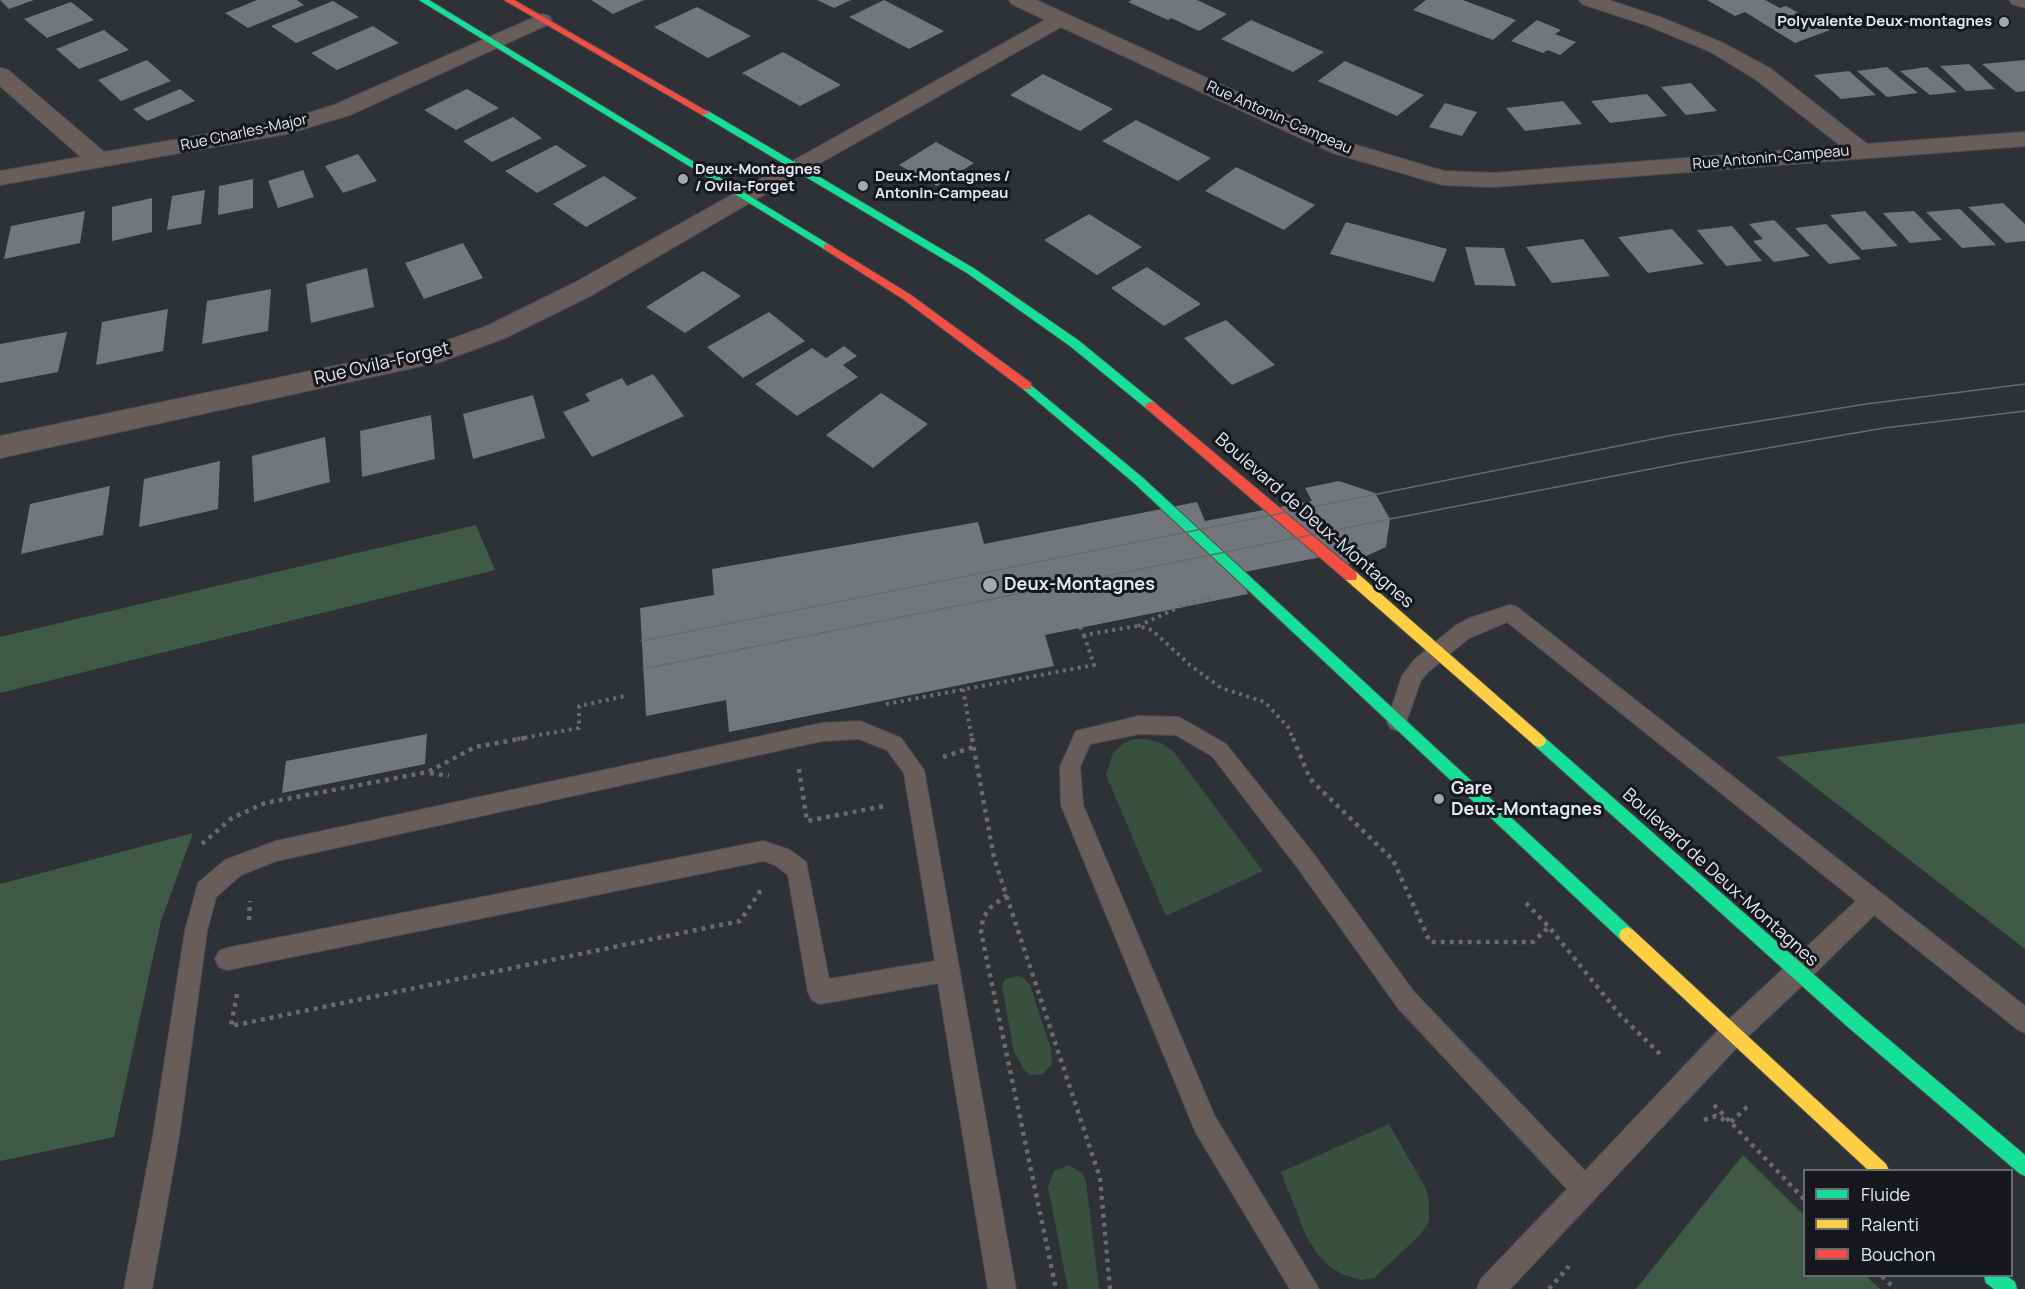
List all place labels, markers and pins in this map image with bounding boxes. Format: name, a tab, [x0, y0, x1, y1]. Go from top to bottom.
place label: Polyvalente Deux-montagnes	[1777, 13, 1992, 31]
marker: Polyvalente Deux-montagnes	[1997, 15, 2011, 29]
place label: Deux-Montagnes / Ovila-Forget	[695, 161, 821, 196]
place label: Deux-Montagnes / Antonin-Campeau	[875, 168, 1010, 203]
marker: Deux-Montagnes / Ovila-Forget	[676, 172, 690, 186]
marker: Deux-Montagnes / Antonin-Campeau	[856, 179, 870, 193]
place label: Deux-Montagnes	[1004, 574, 1155, 596]
marker: Deux-Montagnes	[981, 576, 999, 594]
place label: Gare Deux-Montagnes	[1451, 778, 1602, 820]
marker: Gare Deux-Montagnes	[1432, 792, 1446, 806]

